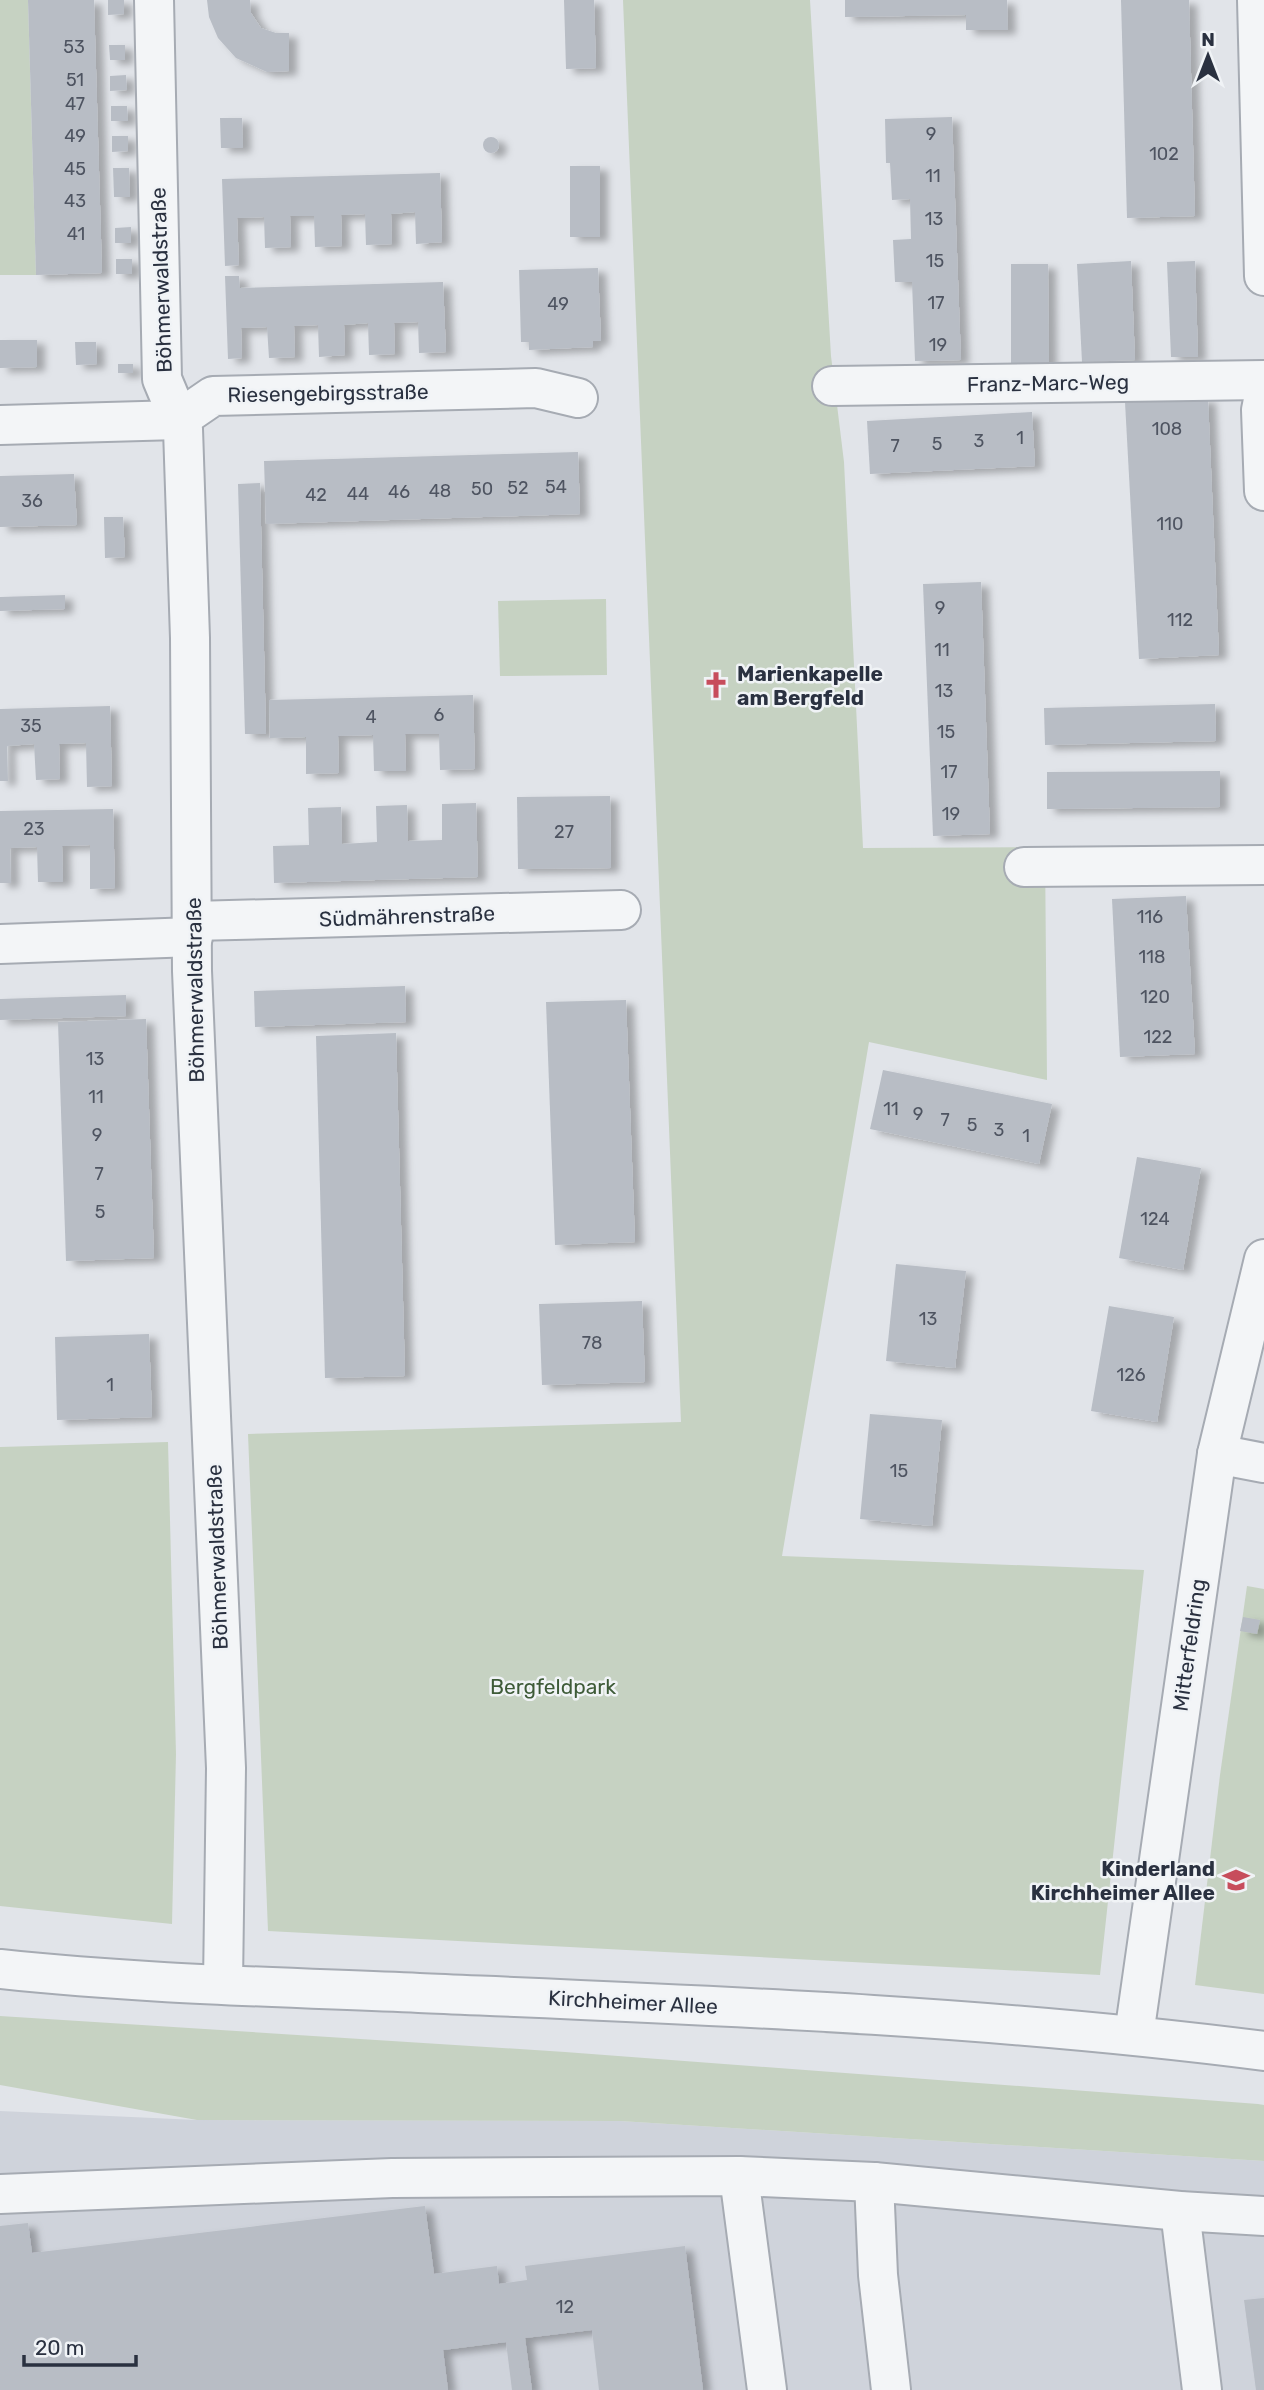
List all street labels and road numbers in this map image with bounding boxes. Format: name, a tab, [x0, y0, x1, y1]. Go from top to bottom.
street label: Böhmerwaldstraße	[145, 187, 177, 373]
street label: Franz-Marc-Weg	[967, 369, 1129, 397]
street label: Riesengebirgsstraße	[227, 379, 429, 407]
street label: Böhmerwaldstraße	[181, 897, 209, 1083]
street label: Südmährenstraße	[319, 900, 495, 932]
street label: Böhmerwaldstraße	[201, 1464, 233, 1650]
street label: Mitterfeldring	[1167, 1577, 1211, 1713]
street label: Kirchheimer Allee	[548, 1985, 718, 2019]

